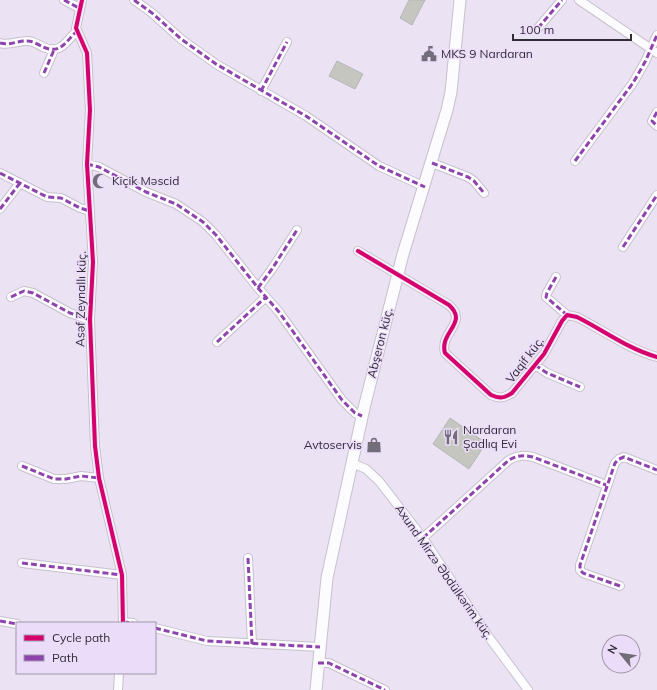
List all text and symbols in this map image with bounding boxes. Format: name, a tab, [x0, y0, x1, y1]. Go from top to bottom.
scale bar	[513, 16, 631, 42]
text: 100 m	[519, 22, 554, 37]
public building icon: MKS 9 Nardaran	[420, 45, 438, 63]
place label: MKS 9 Nardaran	[441, 46, 533, 61]
mosque icon: Kiçik Məscid	[91, 172, 109, 190]
place label: Kiçik Məscid	[112, 173, 179, 188]
street label: Asəf Zeynallı küç.	[72, 251, 89, 347]
street label: Abşeron küç.	[364, 306, 395, 379]
street label: Vaqif küç.	[502, 334, 547, 386]
place label: Nardaran Şadlıq Evi	[463, 422, 517, 451]
restaurant icon: Nardaran Şadlıq Evi	[442, 428, 460, 446]
shop icon: Avtoservis	[365, 436, 383, 454]
place label: Avtoservis	[304, 437, 362, 452]
street label: Axund Mirzə Əbdülkərim küç.	[392, 501, 497, 642]
legend	[16, 622, 156, 674]
text: Cycle path	[52, 630, 110, 645]
north arrow	[601, 634, 641, 674]
text: N	[604, 642, 620, 656]
text: Path	[52, 650, 78, 665]

